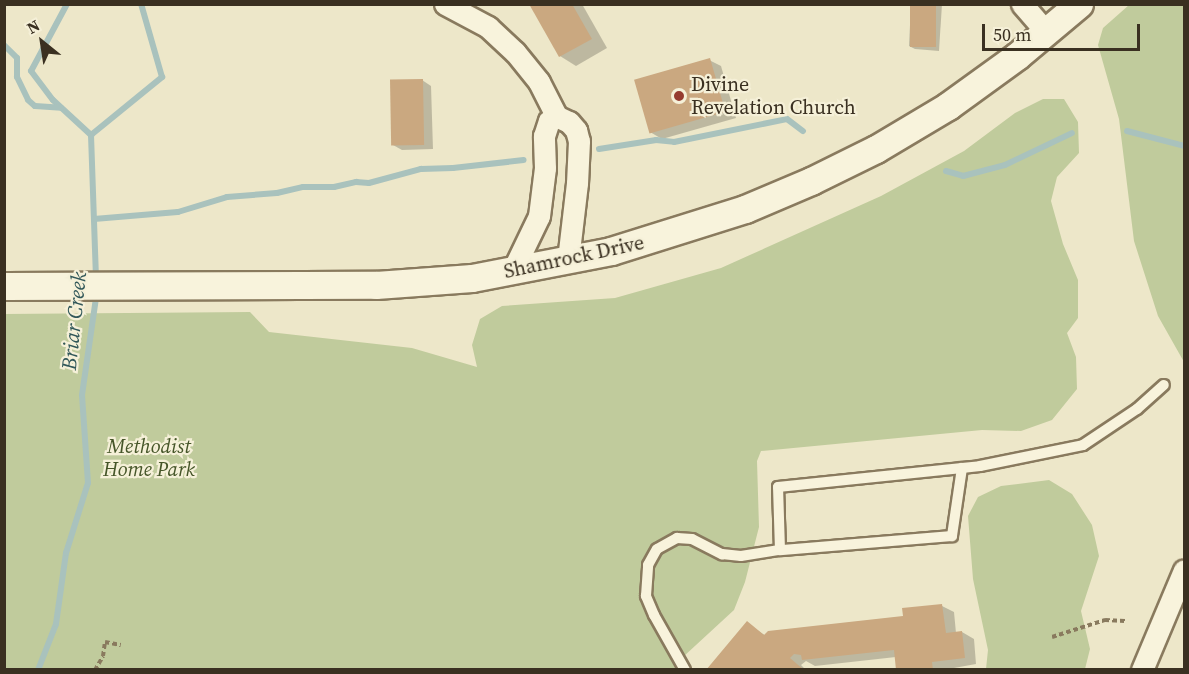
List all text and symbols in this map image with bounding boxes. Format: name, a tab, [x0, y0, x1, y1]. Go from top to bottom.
north arrow	[12, 12, 72, 72]
scale bar	[985, 12, 1142, 50]
text: N	[22, 14, 44, 39]
text: 50 m	[993, 22, 1031, 47]
place label: Divine Revelation Church	[691, 72, 856, 119]
marker: Divine Revelation Church	[672, 89, 686, 103]
street label: Shamrock Drive	[502, 230, 646, 284]
water label: Briar Creek	[56, 271, 92, 371]
park label: Methodist Home Park	[103, 435, 195, 482]

